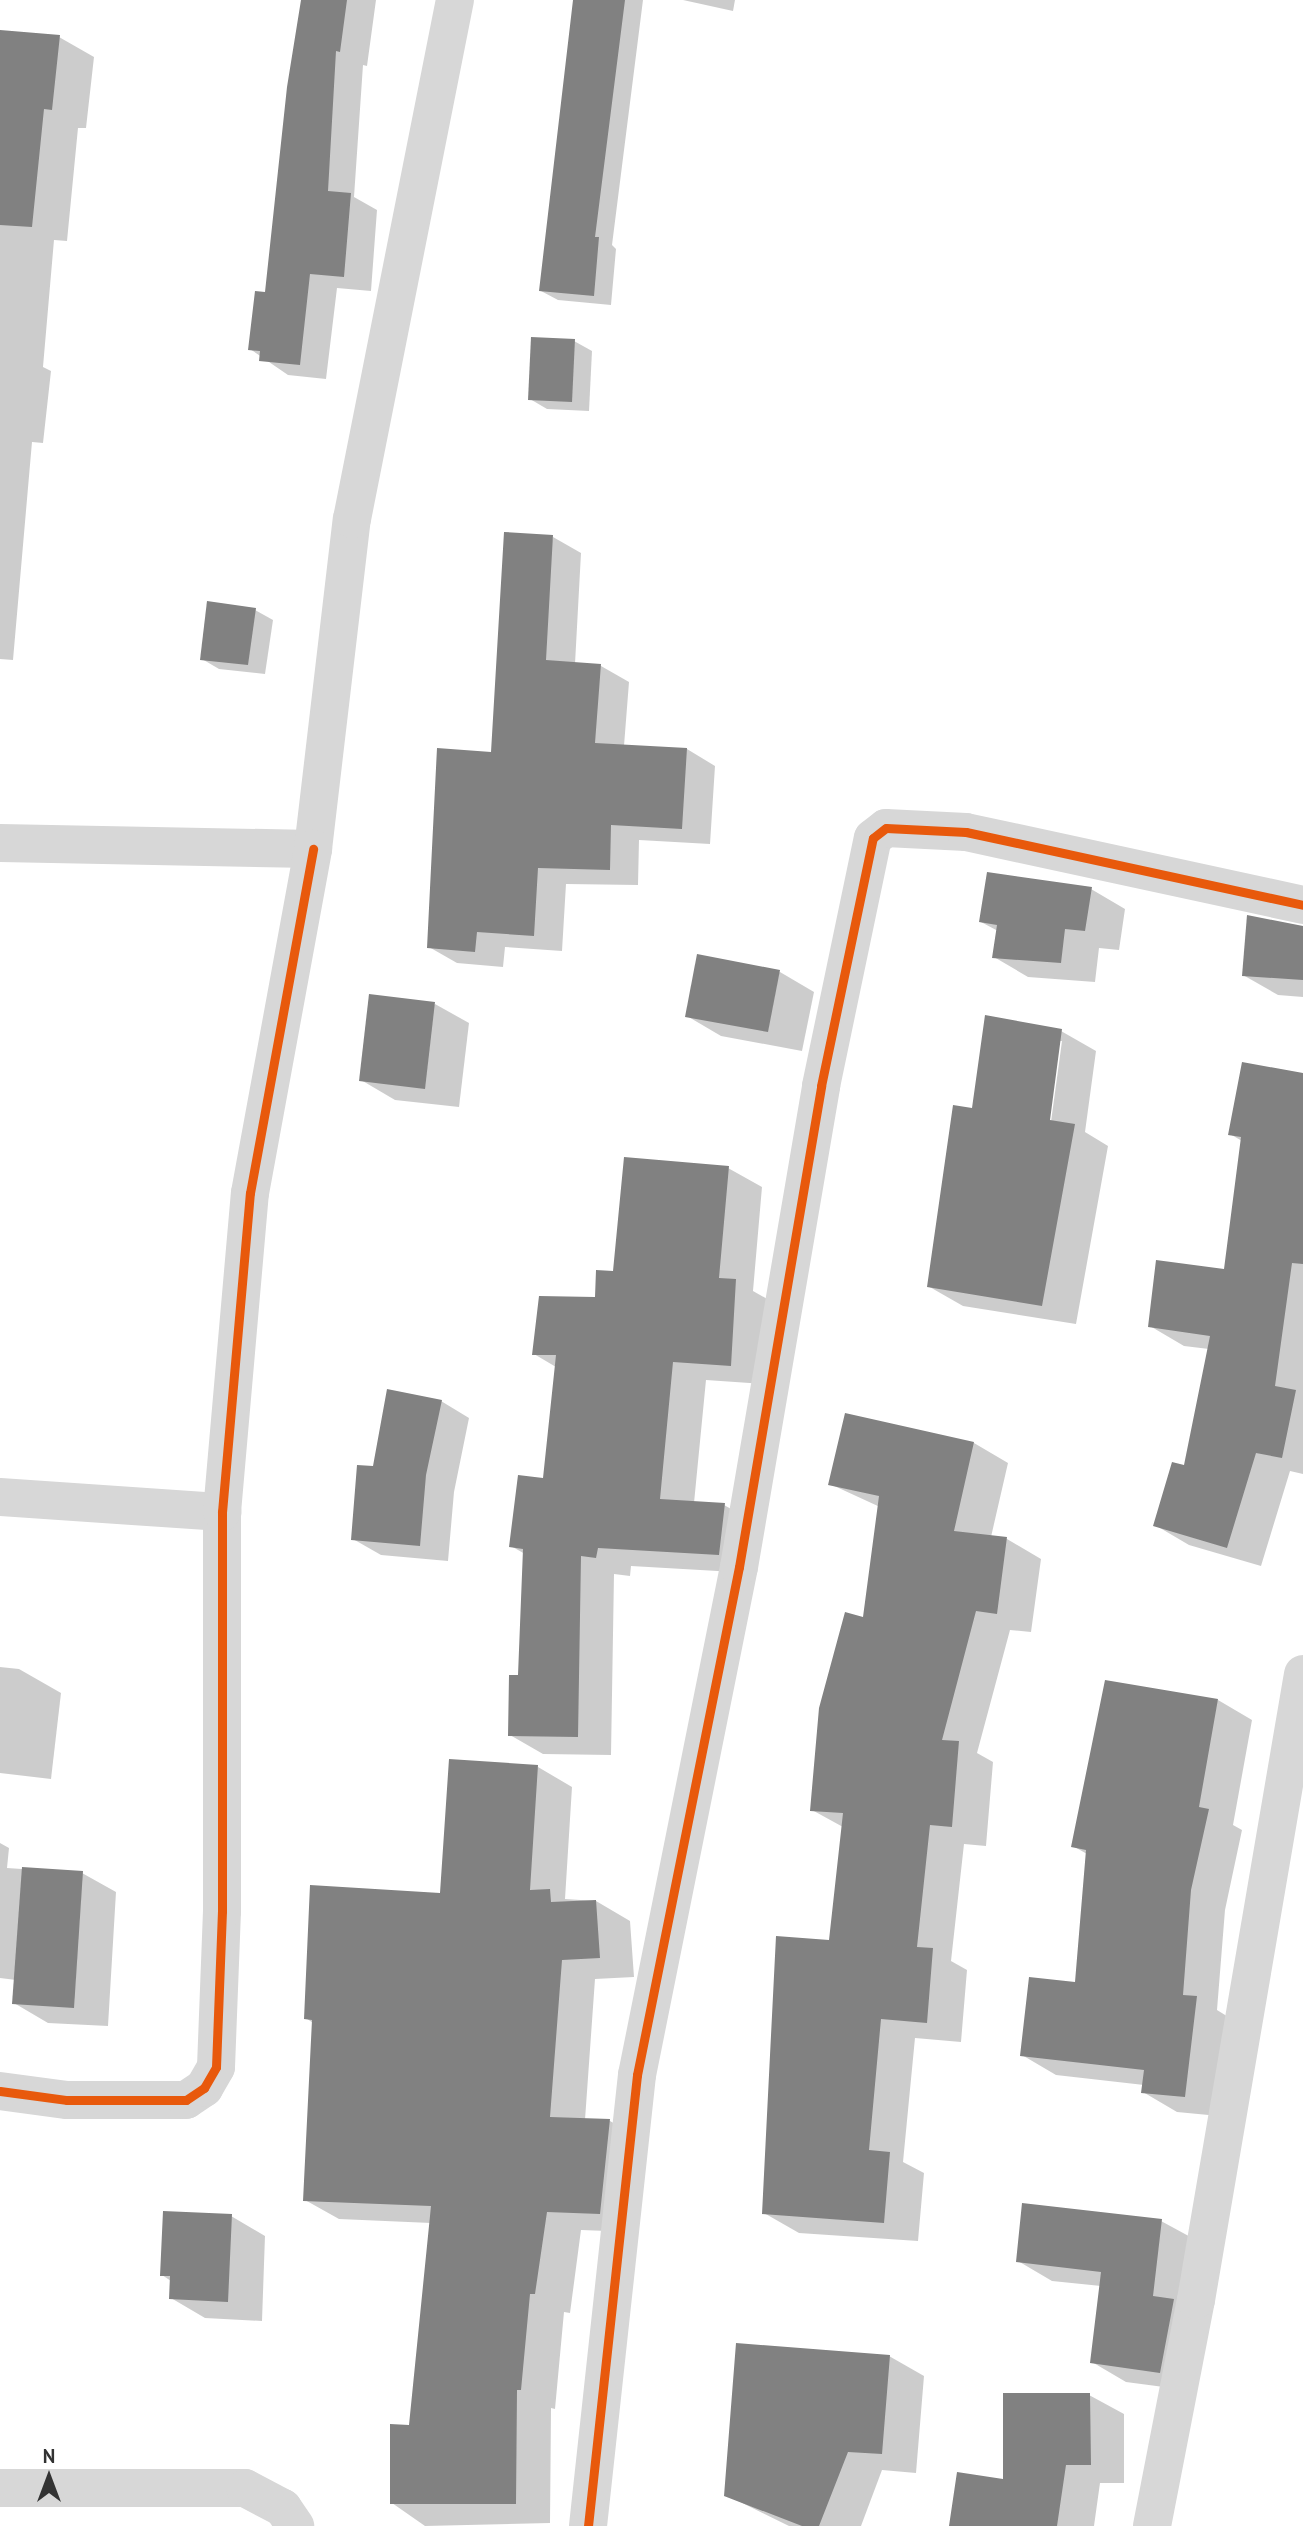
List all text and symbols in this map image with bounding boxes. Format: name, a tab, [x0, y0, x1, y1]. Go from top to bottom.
north arrow	[14, 2442, 84, 2512]
text: N	[43, 2444, 55, 2468]

